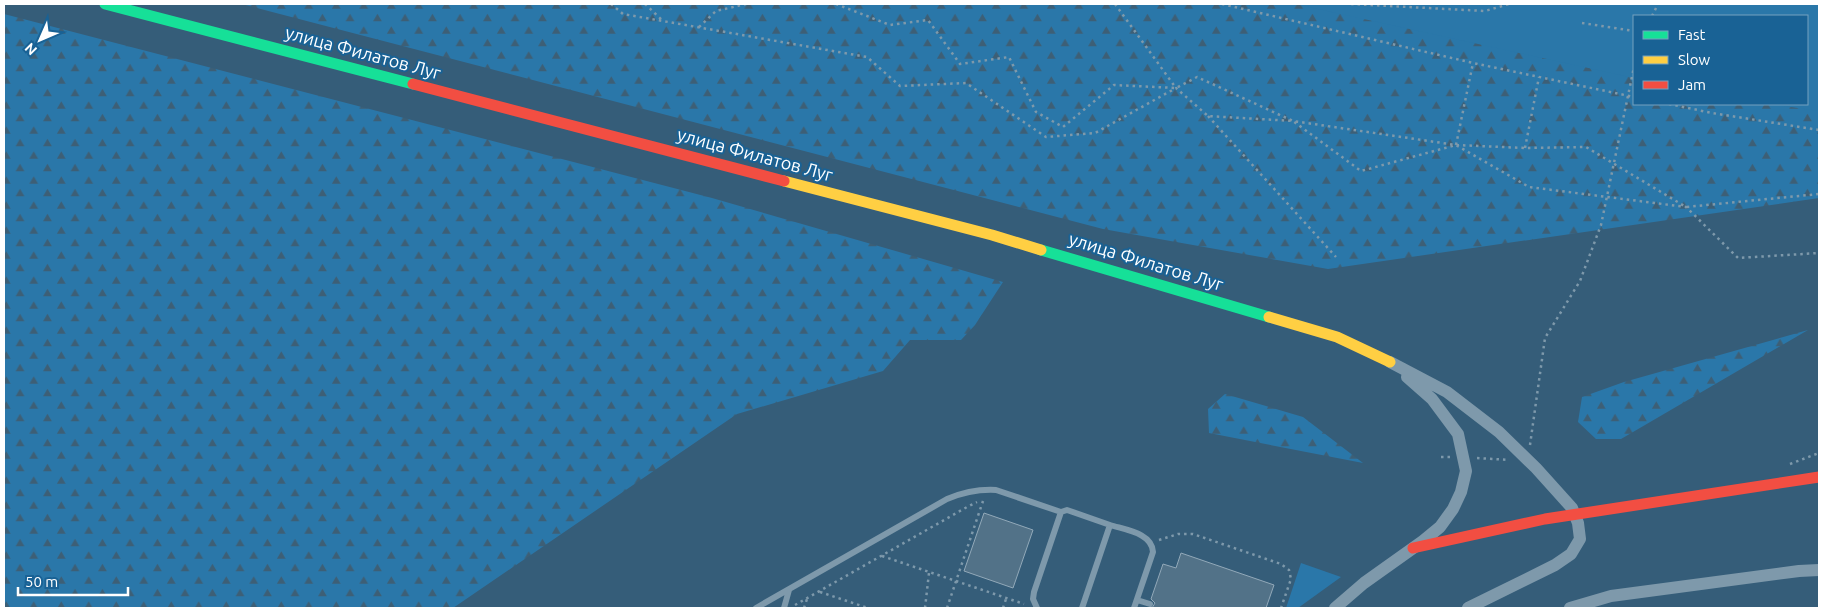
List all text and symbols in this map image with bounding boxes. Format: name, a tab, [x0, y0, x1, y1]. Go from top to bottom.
north arrow	[15, 15, 65, 65]
legend	[1633, 15, 1808, 105]
street label: улица Филатов Луг	[283, 22, 443, 82]
text: Fast	[1678, 26, 1706, 43]
text: N	[21, 40, 40, 59]
text: Slow	[1678, 51, 1711, 68]
text: Jam	[1678, 76, 1706, 93]
street label: улица Филатов Луг	[675, 124, 835, 184]
street label: улица Филатов Луг	[1067, 228, 1226, 294]
scale bar	[18, 564, 128, 596]
text: 50 m	[25, 573, 58, 590]

